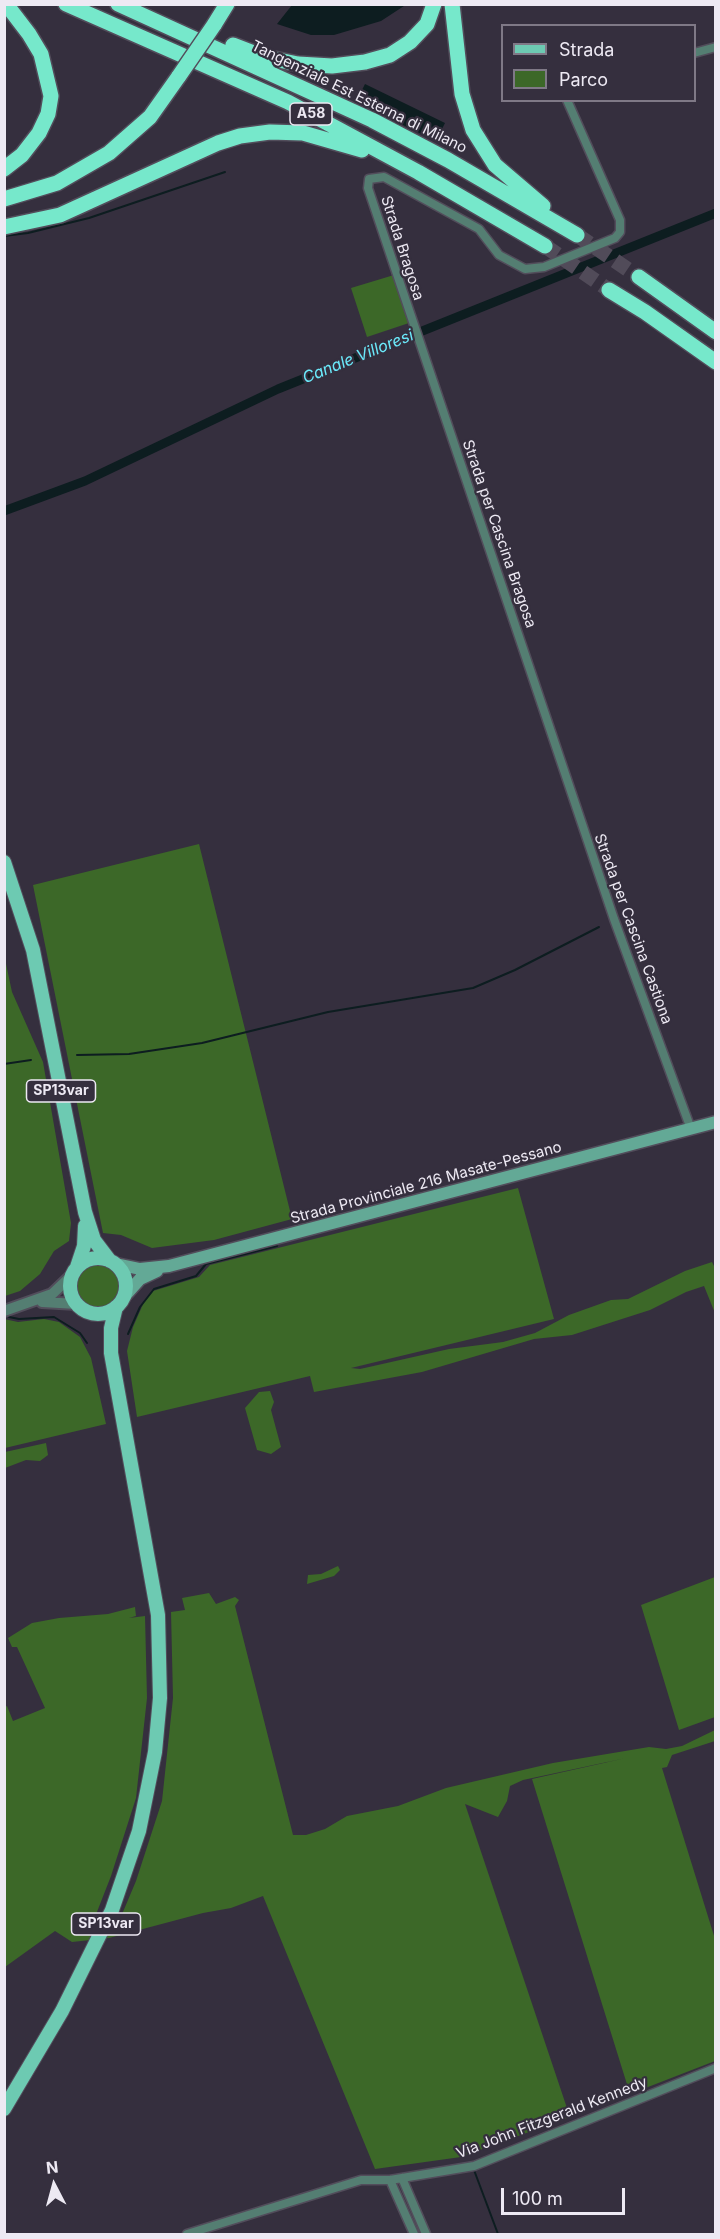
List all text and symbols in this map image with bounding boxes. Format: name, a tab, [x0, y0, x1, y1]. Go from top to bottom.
legend	[501, 24, 696, 102]
street label: Tangenziale Est Esterna di Milano	[248, 37, 470, 157]
text: Strada	[559, 39, 614, 60]
text: Parco	[559, 69, 608, 90]
road number: A58	[290, 103, 332, 125]
street label: Strada Bragosa	[377, 193, 427, 303]
water label: Canale Villoresi	[300, 326, 416, 388]
street label: Strada per Cascina Bragosa	[458, 438, 540, 630]
street label: Strada per Cascina Castiona	[590, 831, 676, 1027]
road number: SP13var	[26, 1080, 96, 1102]
street label: Strada Provinciale 216 Masate-Pessano	[288, 1138, 564, 1228]
road number: SP13var	[72, 1913, 140, 1935]
street label: Via John Fitzgerald Kennedy	[454, 2073, 650, 2163]
north arrow	[24, 2155, 84, 2215]
text: N	[45, 2157, 59, 2178]
scale bar	[504, 2176, 628, 2214]
text: 100 m	[512, 2188, 563, 2209]

